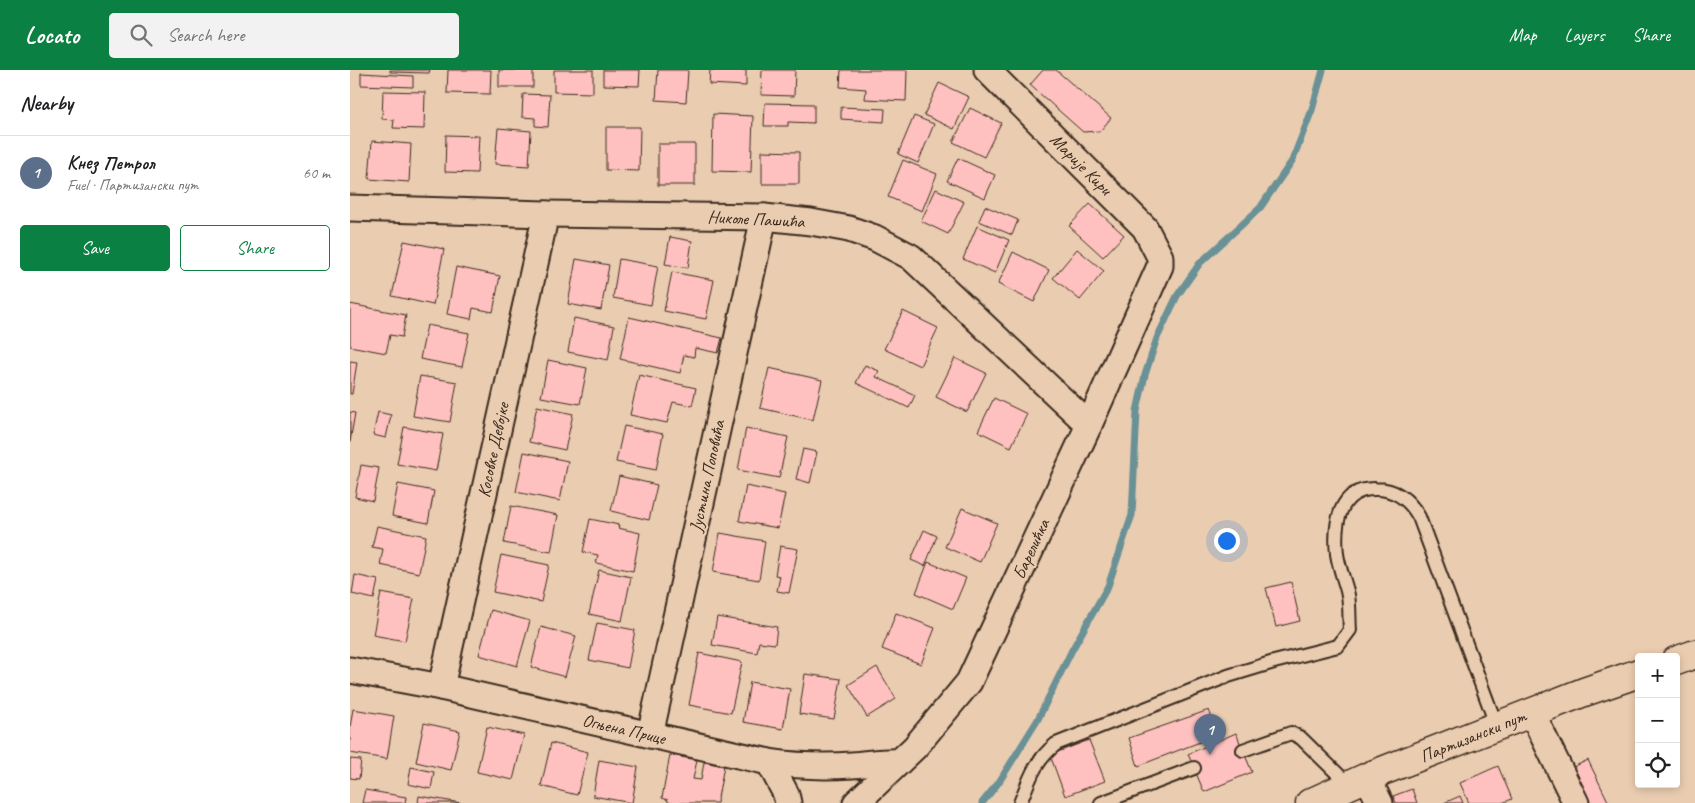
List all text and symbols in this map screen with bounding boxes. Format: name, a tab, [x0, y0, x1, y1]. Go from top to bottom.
search box	[109, 13, 459, 58]
text: Locato	[25, 20, 79, 50]
icon: search	[127, 21, 155, 49]
text: Search here	[167, 23, 245, 47]
text: Map	[1509, 24, 1537, 46]
text: Layers	[1565, 24, 1604, 46]
text: Share	[1632, 24, 1670, 46]
text: Nearby	[20, 90, 73, 116]
street label: Марије Кири	[1046, 129, 1118, 201]
text: Кнез Петрол	[67, 151, 155, 175]
text: 1	[32, 163, 40, 183]
text: 60 m	[303, 163, 330, 183]
text: Fuel · Партизански пут	[67, 175, 199, 195]
street label: Николе Пашића	[707, 205, 806, 233]
button: Save	[20, 225, 170, 271]
button: Share	[180, 225, 330, 271]
street label: Косовке Девојке	[472, 400, 514, 499]
street label: Јустина Поповића	[684, 417, 730, 535]
street label: Барелићка	[1008, 514, 1055, 582]
your location	[1214, 528, 1240, 554]
map controls	[1635, 653, 1680, 788]
button: +	[1635, 653, 1680, 698]
button: −	[1635, 698, 1680, 743]
street label: Партизански пут	[1417, 704, 1530, 767]
street label: Огњена Прице	[580, 709, 669, 749]
pin: 1	[1194, 714, 1226, 755]
button: locate	[1635, 743, 1680, 788]

